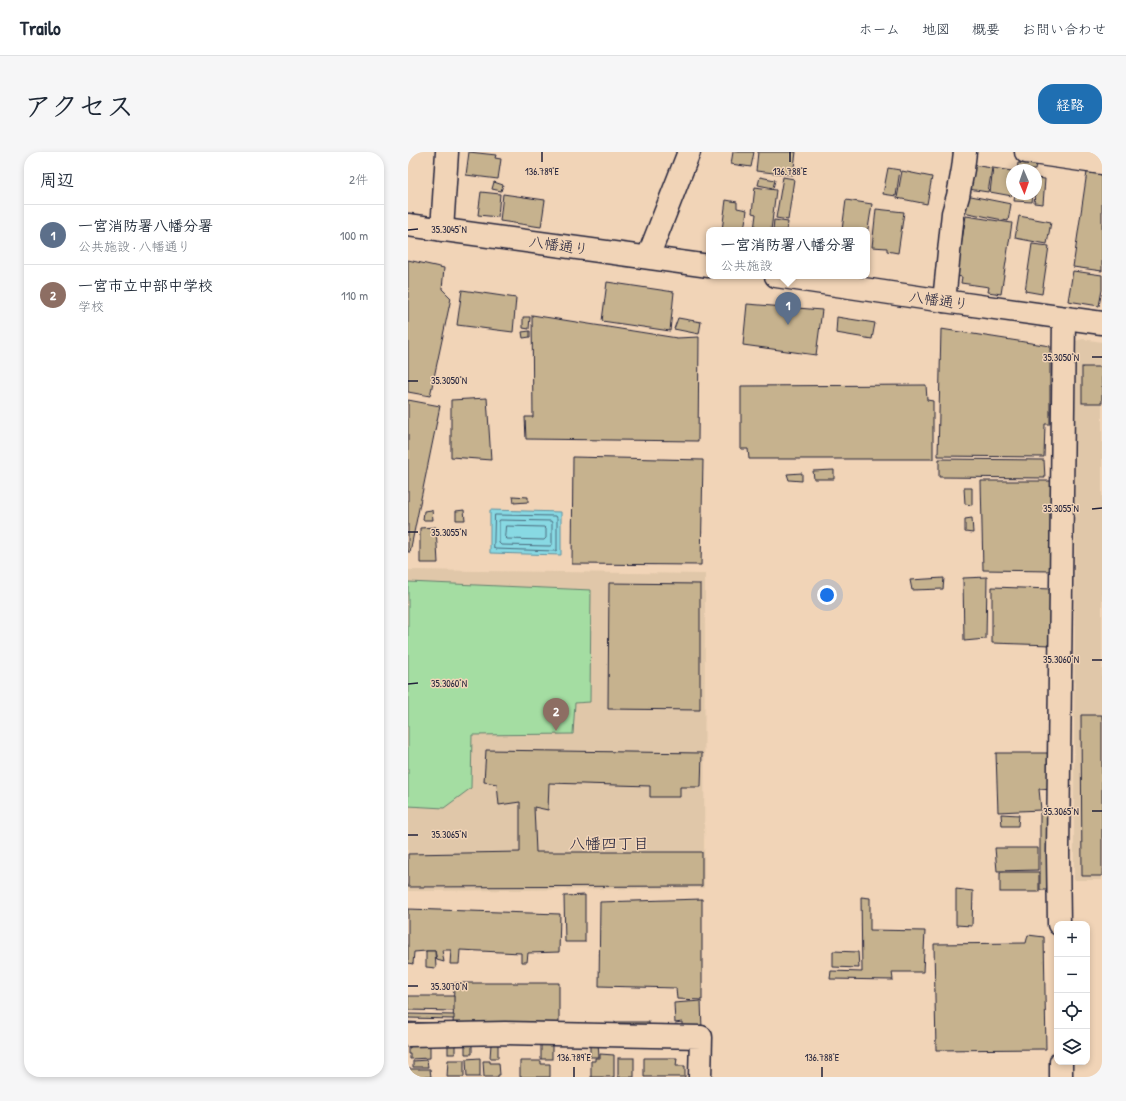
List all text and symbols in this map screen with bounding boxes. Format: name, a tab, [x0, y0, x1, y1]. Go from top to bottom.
text: Trailo	[20, 15, 61, 41]
text: ホーム	[859, 19, 900, 38]
text: 地図	[922, 19, 950, 38]
text: 概要	[972, 19, 1000, 38]
text: お問い合わせ	[1022, 19, 1106, 38]
button: 経路	[1038, 84, 1102, 124]
text: アクセス	[24, 87, 134, 125]
north arrow	[1006, 164, 1042, 200]
text: 136.789°E	[525, 165, 560, 178]
text: 136.788°E	[773, 165, 808, 178]
text: 周辺	[40, 168, 74, 191]
text: 2件	[349, 170, 368, 188]
text: 一宮消防署八幡分署	[78, 215, 213, 236]
text: 35.3045°N	[431, 223, 467, 236]
text: 1	[51, 226, 55, 244]
text: 100 m	[340, 226, 368, 244]
popup	[706, 227, 870, 279]
street label: 八幡通り	[528, 230, 590, 260]
text: 一宮消防署八幡分署	[720, 234, 856, 255]
text: 公共施設 · 八幡通り	[78, 237, 191, 255]
text: 公共施設	[720, 256, 773, 274]
text: 一宮市立中部中学校	[78, 275, 213, 296]
street label: 八幡通り	[908, 285, 970, 315]
text: 2	[50, 286, 56, 304]
text: 110 m	[341, 286, 368, 304]
pin: 1	[775, 292, 801, 325]
text: 学校	[78, 297, 104, 315]
text: 35.3050°N	[1043, 351, 1079, 364]
text: 35.3050°N	[431, 374, 467, 387]
text: 35.3055°N	[1043, 502, 1079, 515]
text: 35.3055°N	[431, 526, 467, 539]
your location	[817, 585, 837, 605]
text: 35.3060°N	[1043, 653, 1079, 666]
text: 35.3060°N	[431, 677, 467, 690]
pin: 2	[543, 698, 569, 731]
text: 35.3065°N	[1043, 805, 1079, 818]
text: 35.3065°N	[431, 828, 467, 841]
district label: 八幡四丁目	[569, 832, 649, 854]
map controls	[1054, 921, 1090, 1065]
button: +	[1054, 921, 1090, 957]
button: −	[1054, 957, 1090, 993]
text: 35.3070°N	[431, 980, 467, 993]
button: locate	[1054, 993, 1090, 1029]
button: layers	[1054, 1029, 1090, 1065]
text: 136.789°E	[557, 1051, 592, 1064]
text: 136.788°E	[805, 1051, 840, 1064]

